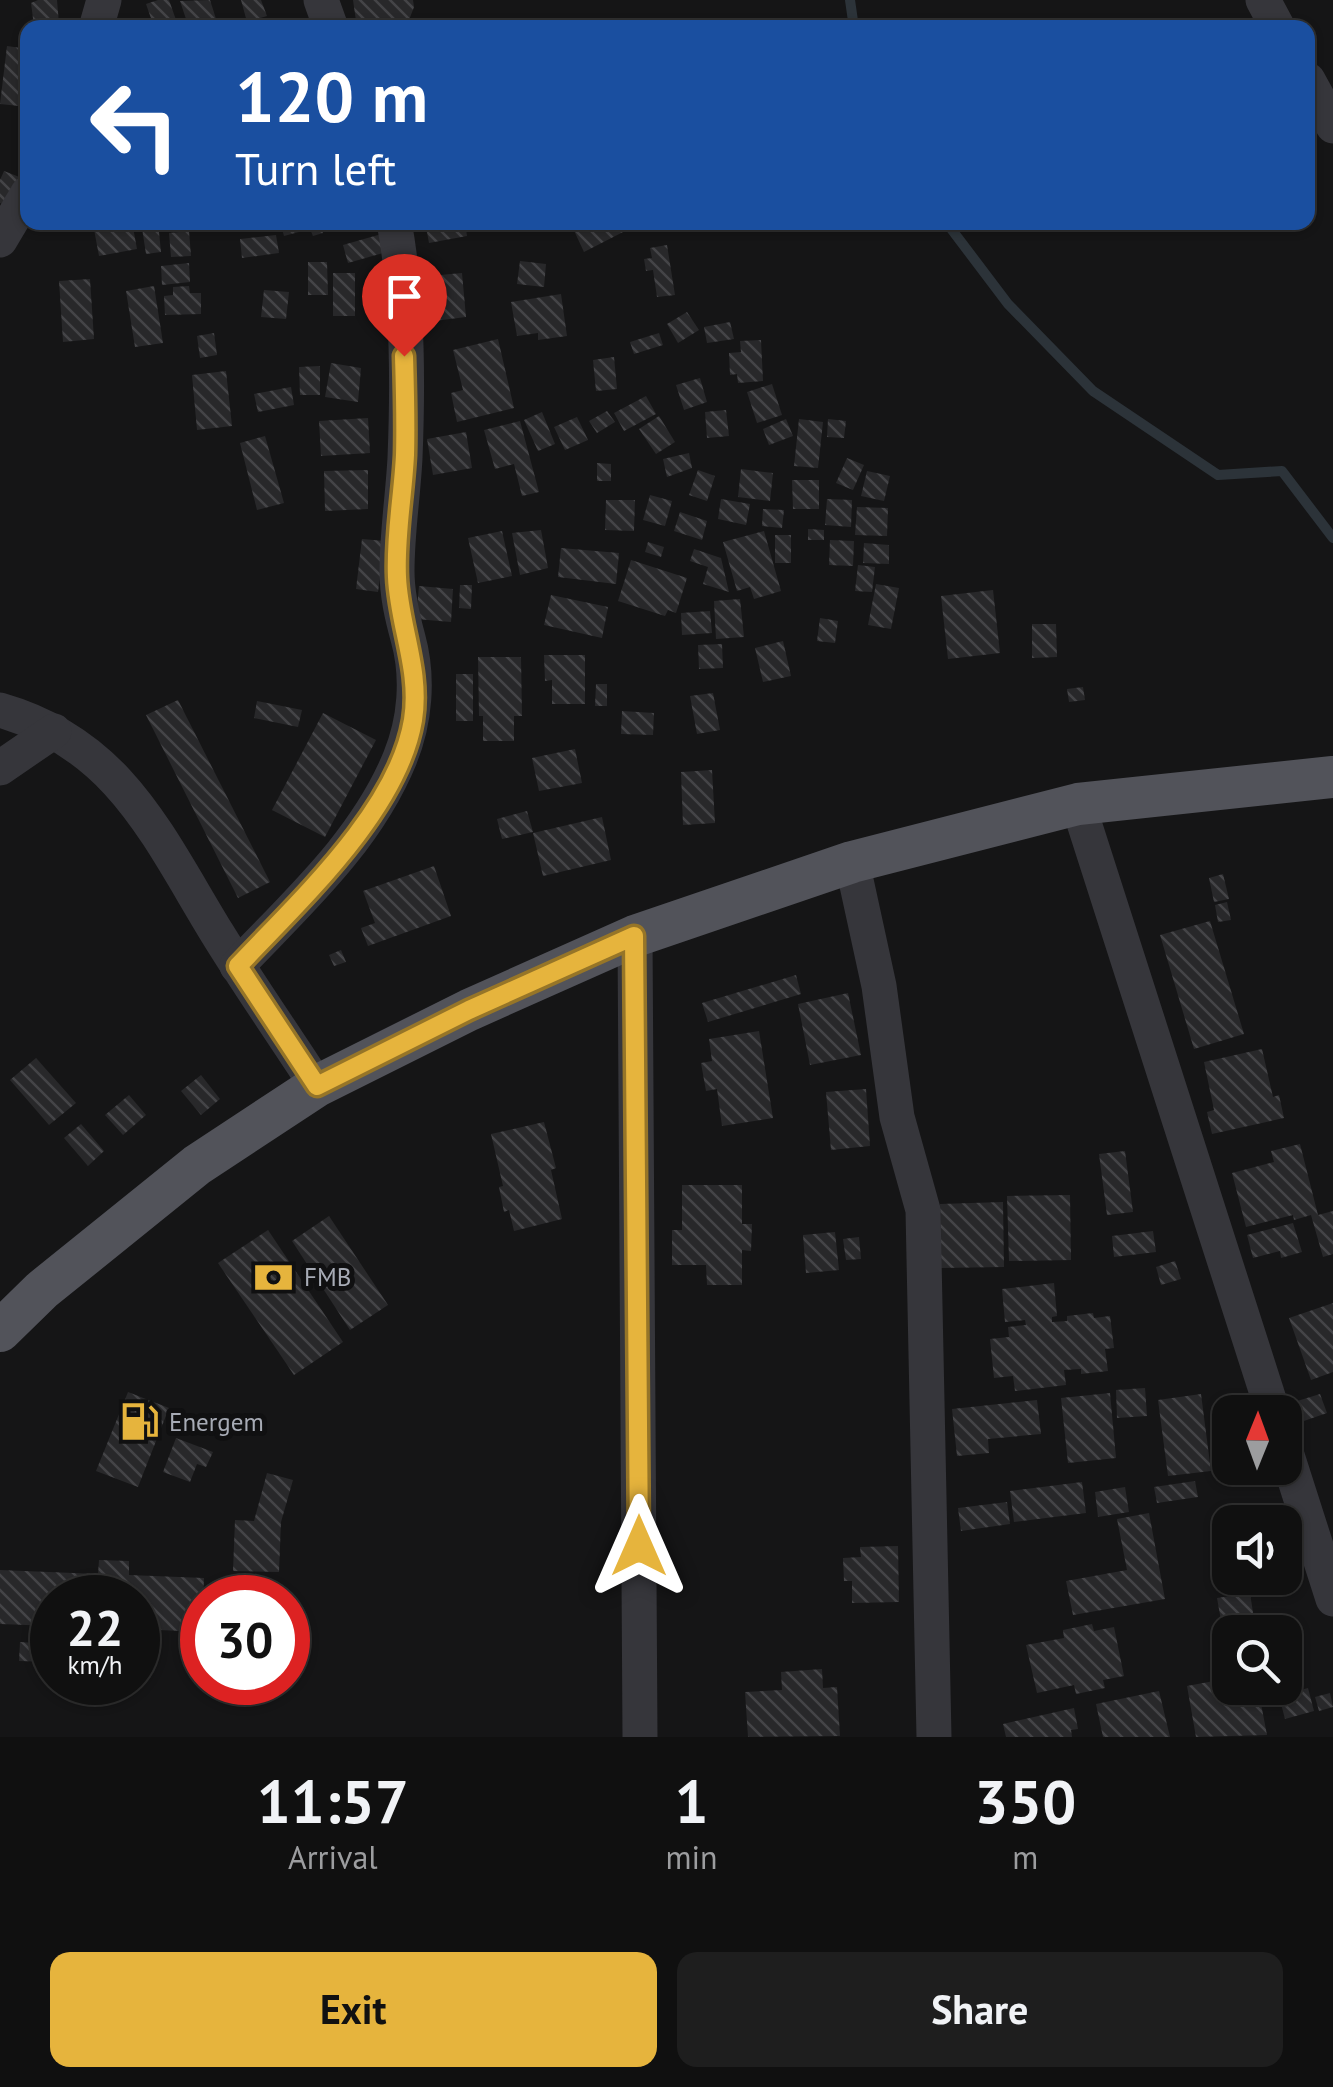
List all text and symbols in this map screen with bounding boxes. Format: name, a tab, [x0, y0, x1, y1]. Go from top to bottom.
text: 120 m	[235, 51, 428, 141]
icon: left	[70, 60, 200, 190]
text: Turn left	[235, 139, 396, 197]
pin	[362, 254, 447, 357]
icon: arrive	[377, 269, 432, 324]
bank icon: FMB	[253, 1256, 295, 1298]
place label: FMB	[304, 1261, 351, 1293]
north arrow	[1212, 1395, 1302, 1485]
map controls	[1212, 1395, 1302, 1705]
fuel station icon: Energem	[118, 1401, 160, 1443]
place label: Energem	[169, 1406, 264, 1438]
position arrow	[587, 1494, 691, 1598]
button: sound	[1212, 1505, 1302, 1595]
speed limit sign: 30	[180, 1575, 310, 1705]
text: 22	[67, 1595, 123, 1660]
button: search	[1212, 1615, 1302, 1705]
text: km/h	[68, 1649, 122, 1681]
text: 11:57	[257, 1762, 409, 1840]
text: 1	[675, 1762, 709, 1840]
text: 350	[974, 1762, 1076, 1840]
text: Arrival	[288, 1836, 378, 1878]
text: min	[666, 1836, 718, 1878]
text: m	[1012, 1836, 1038, 1878]
button: Exit	[50, 1952, 657, 2067]
button: Share	[677, 1952, 1283, 2067]

